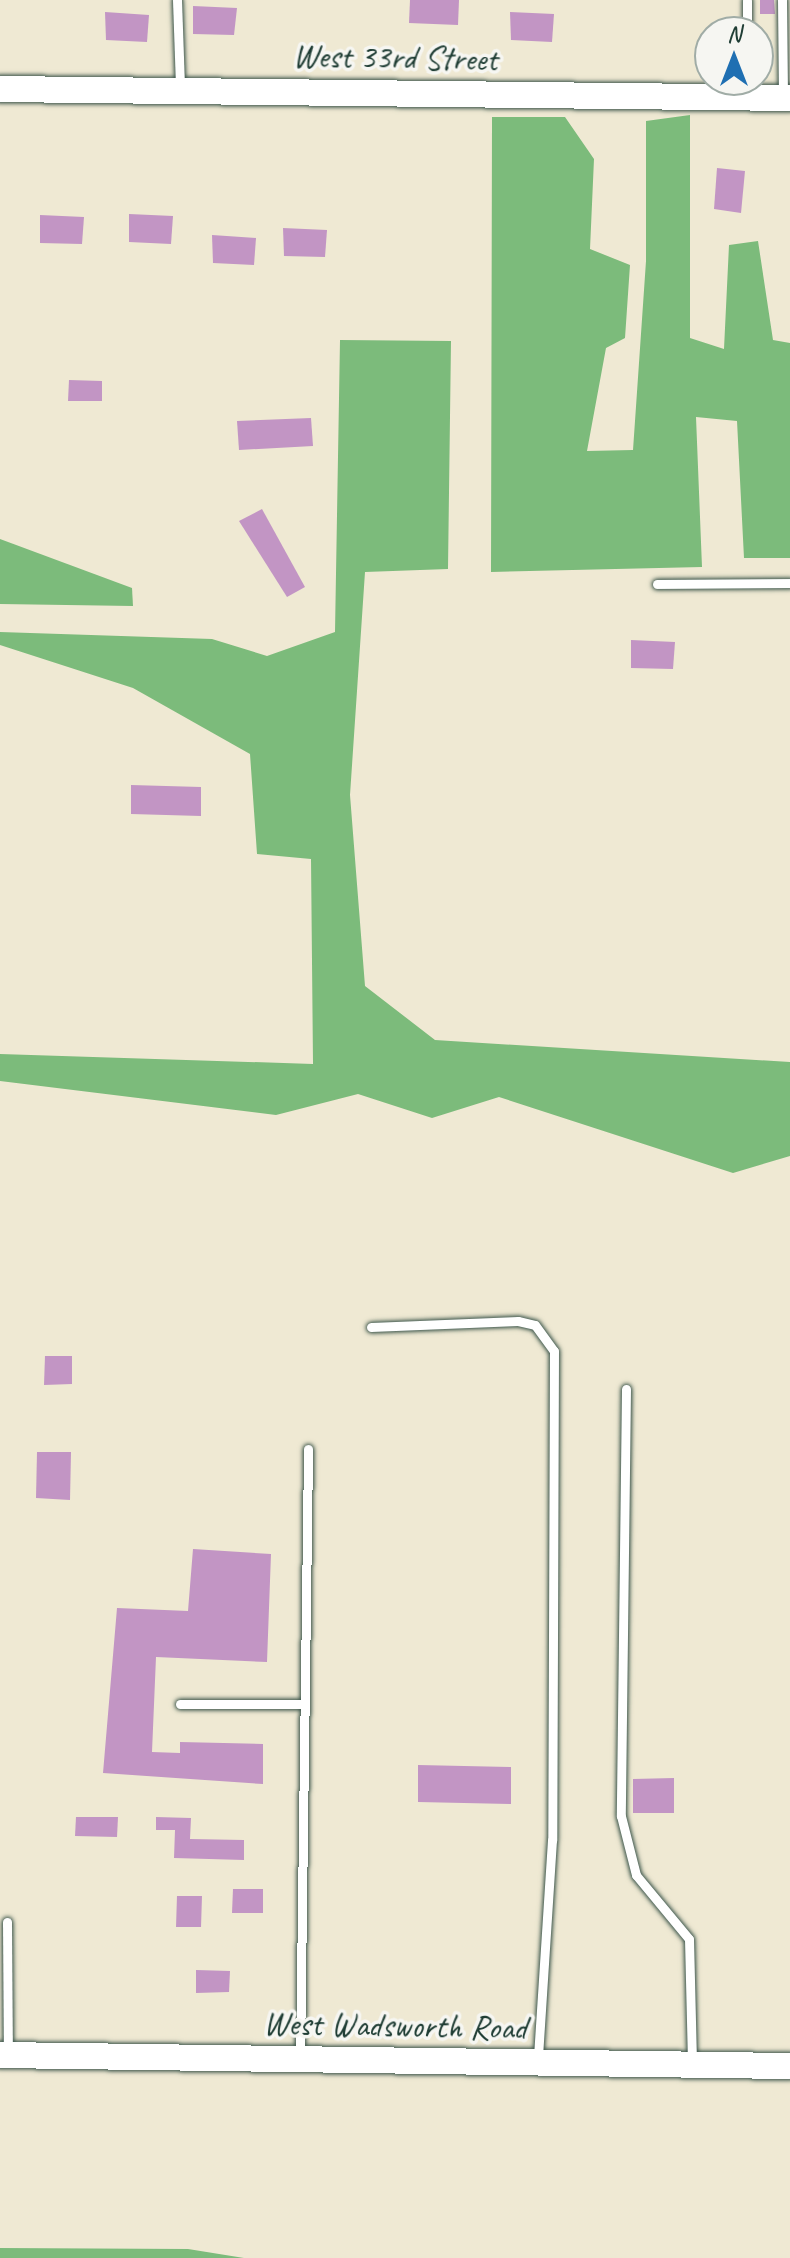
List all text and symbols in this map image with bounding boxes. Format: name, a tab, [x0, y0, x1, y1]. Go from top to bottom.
north arrow	[694, 16, 774, 96]
text: N	[727, 20, 741, 48]
street label: West 33rd Street	[292, 35, 498, 79]
street label: West Wadsworth Road	[262, 2002, 528, 2048]

